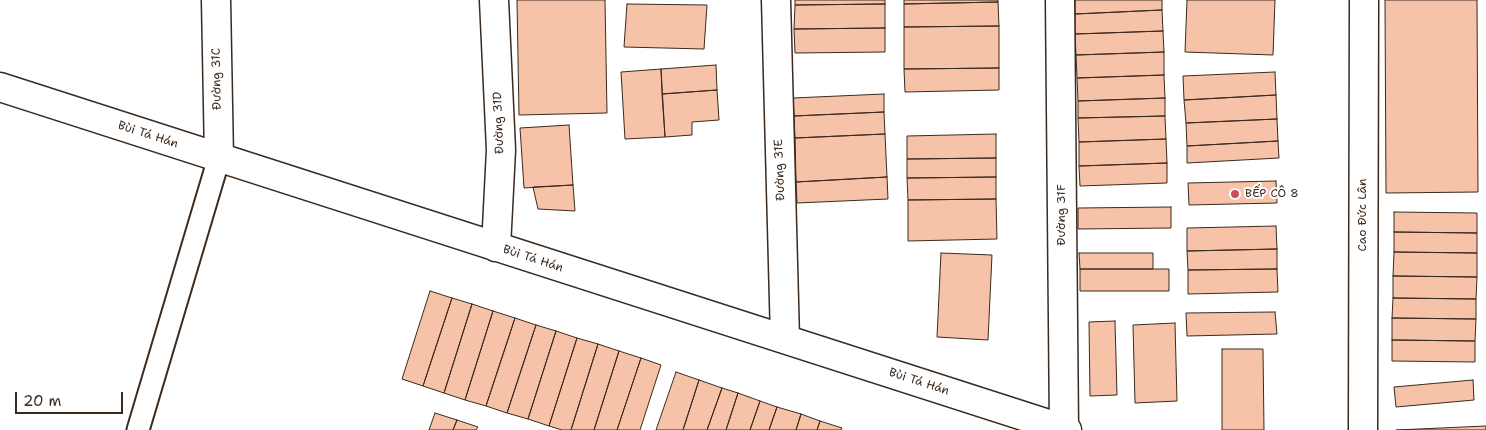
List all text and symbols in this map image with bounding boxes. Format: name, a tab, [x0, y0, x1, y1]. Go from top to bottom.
street label: Đường 31C	[209, 48, 225, 110]
street label: Đường 31D	[491, 92, 507, 154]
street label: Bùi Tá Hán	[116, 118, 180, 152]
street label: Đường 31E	[772, 139, 788, 201]
street label: Cao Đức Lân	[1356, 179, 1370, 251]
street label: Đường 31F	[1055, 184, 1069, 246]
place label: BẾP CÔ 8	[1245, 187, 1299, 201]
marker: BẾP CÔ 8	[1229, 188, 1241, 200]
street label: Bùi Tá Hán	[501, 242, 565, 276]
street label: Bùi Tá Hán	[887, 365, 951, 399]
scale bar	[18, 382, 125, 414]
text: 20 m	[23, 391, 62, 411]

